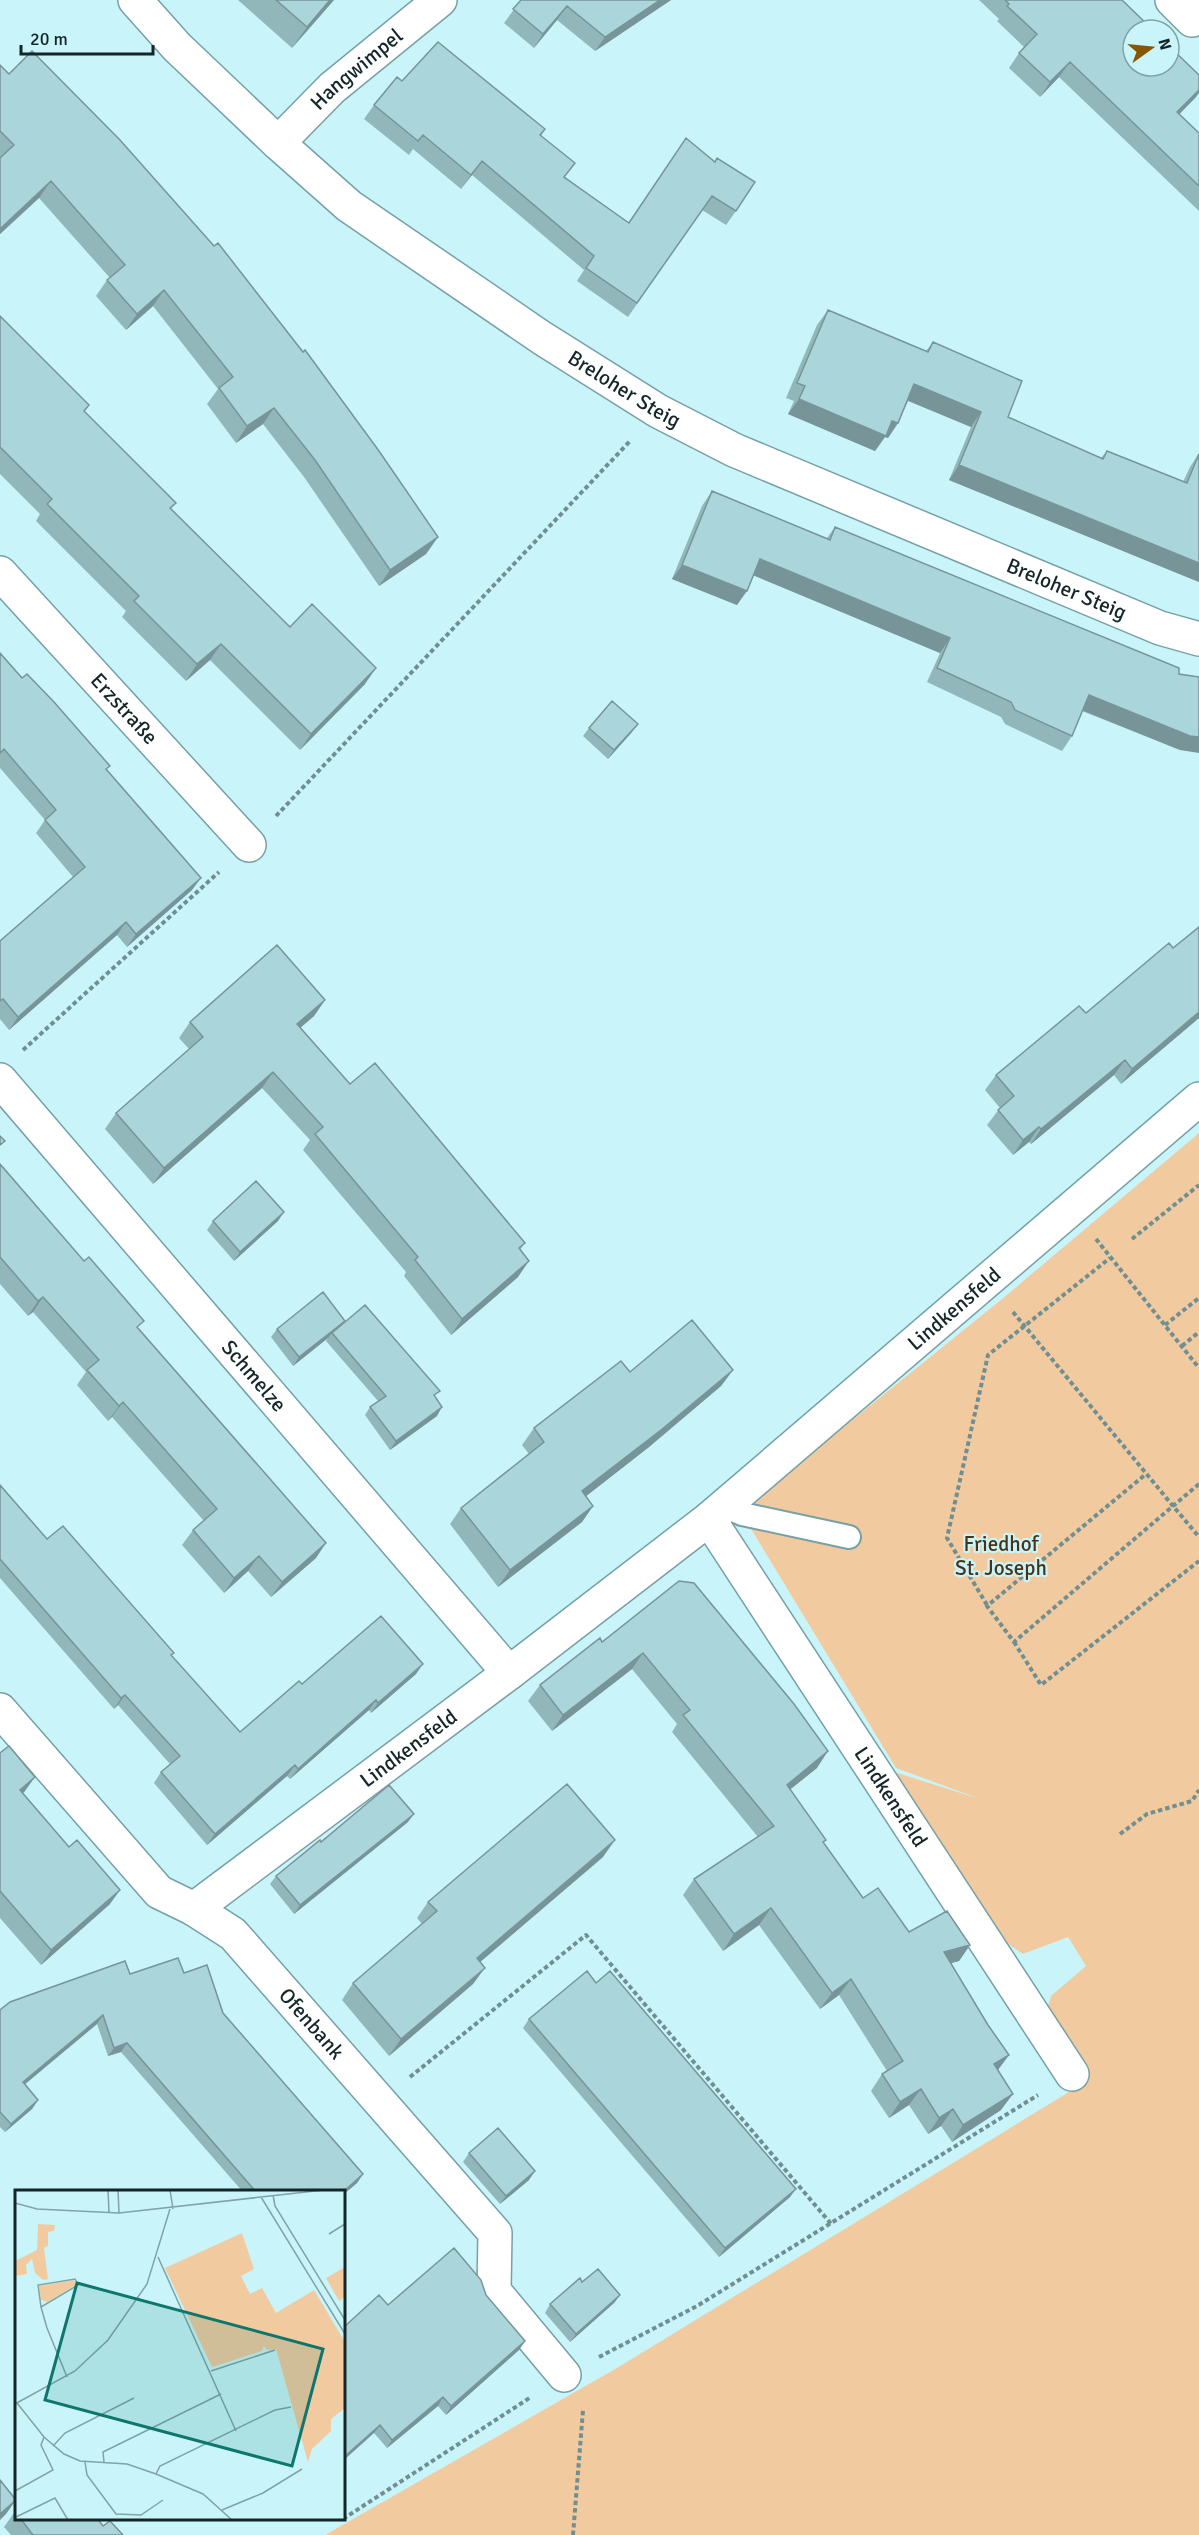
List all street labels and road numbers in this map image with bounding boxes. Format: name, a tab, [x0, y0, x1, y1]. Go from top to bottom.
street label: Hangwimpel	[305, 23, 408, 115]
street label: Breloher Steig	[563, 345, 685, 433]
street label: Breloher Steig	[1003, 552, 1130, 626]
street label: Erzstraße	[85, 668, 163, 750]
street label: Lindkensfeld	[902, 1262, 1006, 1356]
street label: Schmelze	[216, 1335, 292, 1417]
street label: Lindkensfeld	[355, 1704, 462, 1793]
street label: Lindkensfeld	[848, 1742, 933, 1852]
street label: Ofenbank	[273, 1982, 350, 2065]

